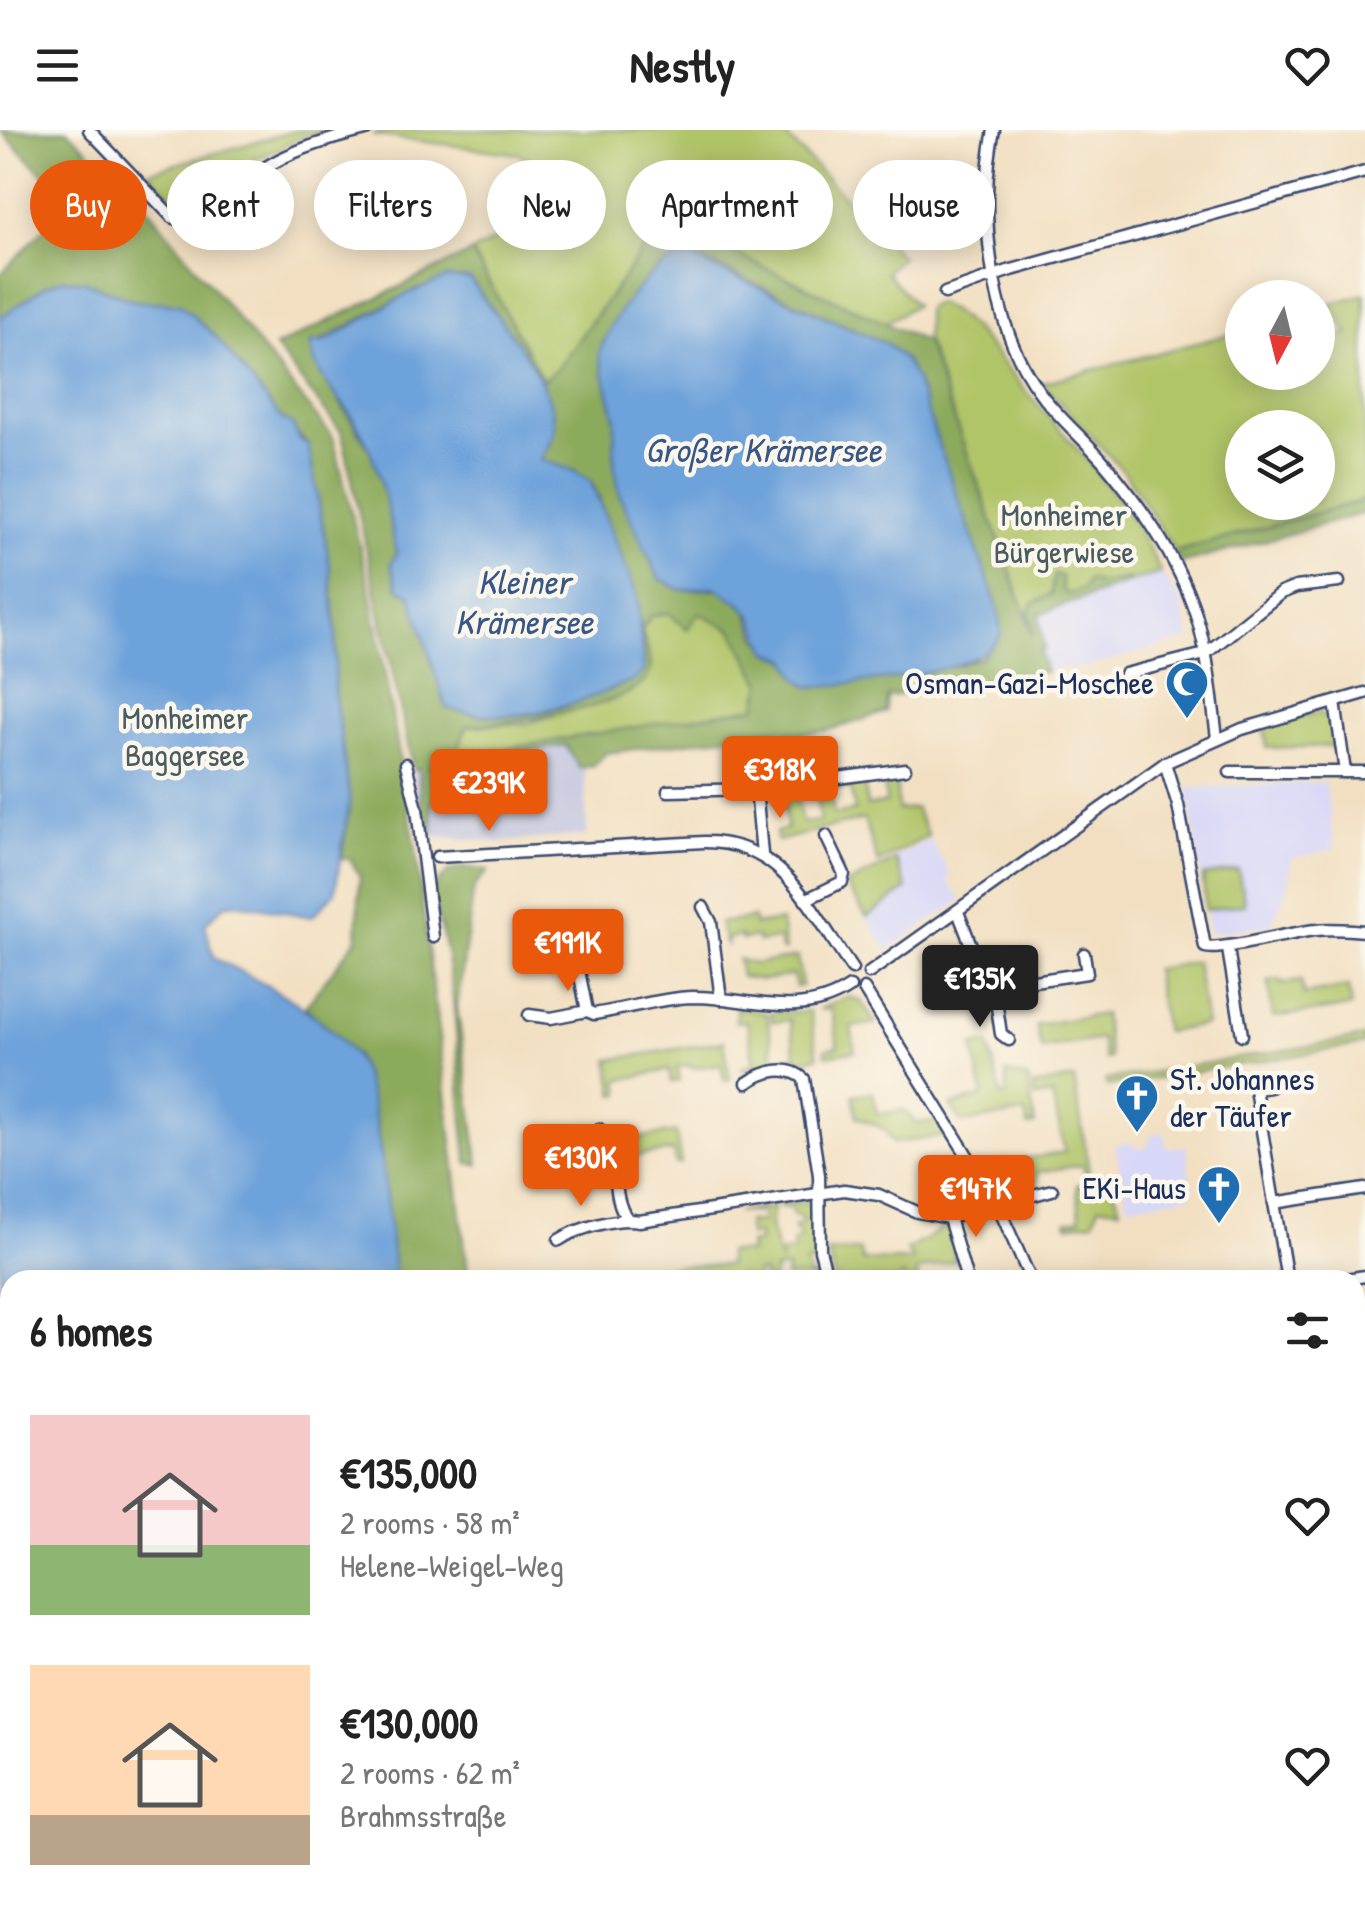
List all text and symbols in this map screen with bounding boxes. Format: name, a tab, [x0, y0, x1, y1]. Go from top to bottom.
text: Nestly	[630, 35, 735, 96]
icon: menu	[30, 38, 85, 93]
icon: heart	[1280, 38, 1335, 93]
chip: Buy	[30, 160, 147, 250]
chip: Rent	[167, 160, 294, 250]
chip: Filters	[314, 160, 467, 250]
chip: New	[487, 160, 606, 250]
chip: Apartment	[626, 160, 833, 250]
chip: House	[853, 160, 995, 250]
north arrow	[1225, 280, 1335, 390]
map controls	[1225, 280, 1335, 520]
button: layers	[1225, 410, 1335, 520]
water label: Großer Krämersee	[645, 426, 883, 473]
park label: Monheimer Bürgerwiese	[994, 493, 1134, 573]
water label: Kleiner Krämersee	[455, 558, 595, 645]
mosque icon: Osman-Gazi-Moschee	[1164, 659, 1210, 720]
place label: Osman-Gazi-Moschee	[905, 661, 1154, 704]
park label: Monheimer Baggersee	[122, 696, 248, 776]
pin: €318K	[710, 736, 850, 821]
text: €318K	[744, 747, 816, 790]
pin: €239K	[419, 749, 559, 834]
text: €239K	[452, 760, 526, 803]
pin: €191K	[498, 909, 638, 994]
text: €191K	[534, 920, 602, 963]
pin: €135K	[910, 945, 1050, 1030]
text: €135K	[944, 956, 1016, 999]
place label: St. Johannes der Täufer	[1170, 1057, 1315, 1137]
church icon: St. Johannes der Täufer	[1114, 1073, 1160, 1134]
pin: €130K	[511, 1124, 651, 1209]
text: €130K	[545, 1135, 617, 1178]
pin: €147K	[906, 1155, 1046, 1240]
church icon: EKi-Haus	[1196, 1164, 1242, 1225]
text: €147K	[940, 1166, 1012, 1209]
place label: EKi-Haus	[1082, 1166, 1186, 1209]
text: 6 homes	[30, 1302, 152, 1359]
icon: filters	[1280, 1303, 1335, 1358]
text: €135,000	[340, 1444, 477, 1501]
icon: home	[110, 1455, 230, 1575]
icon: heart	[1280, 1488, 1335, 1543]
text: 2 rooms · 58 m²	[340, 1501, 520, 1544]
text: Helene-Weigel-Weg	[340, 1544, 564, 1587]
text: €130,000	[340, 1694, 478, 1751]
icon: home	[110, 1705, 230, 1825]
icon: heart	[1280, 1738, 1335, 1793]
text: 2 rooms · 62 m²	[340, 1751, 520, 1794]
text: Brahmsstraße	[340, 1794, 506, 1837]

